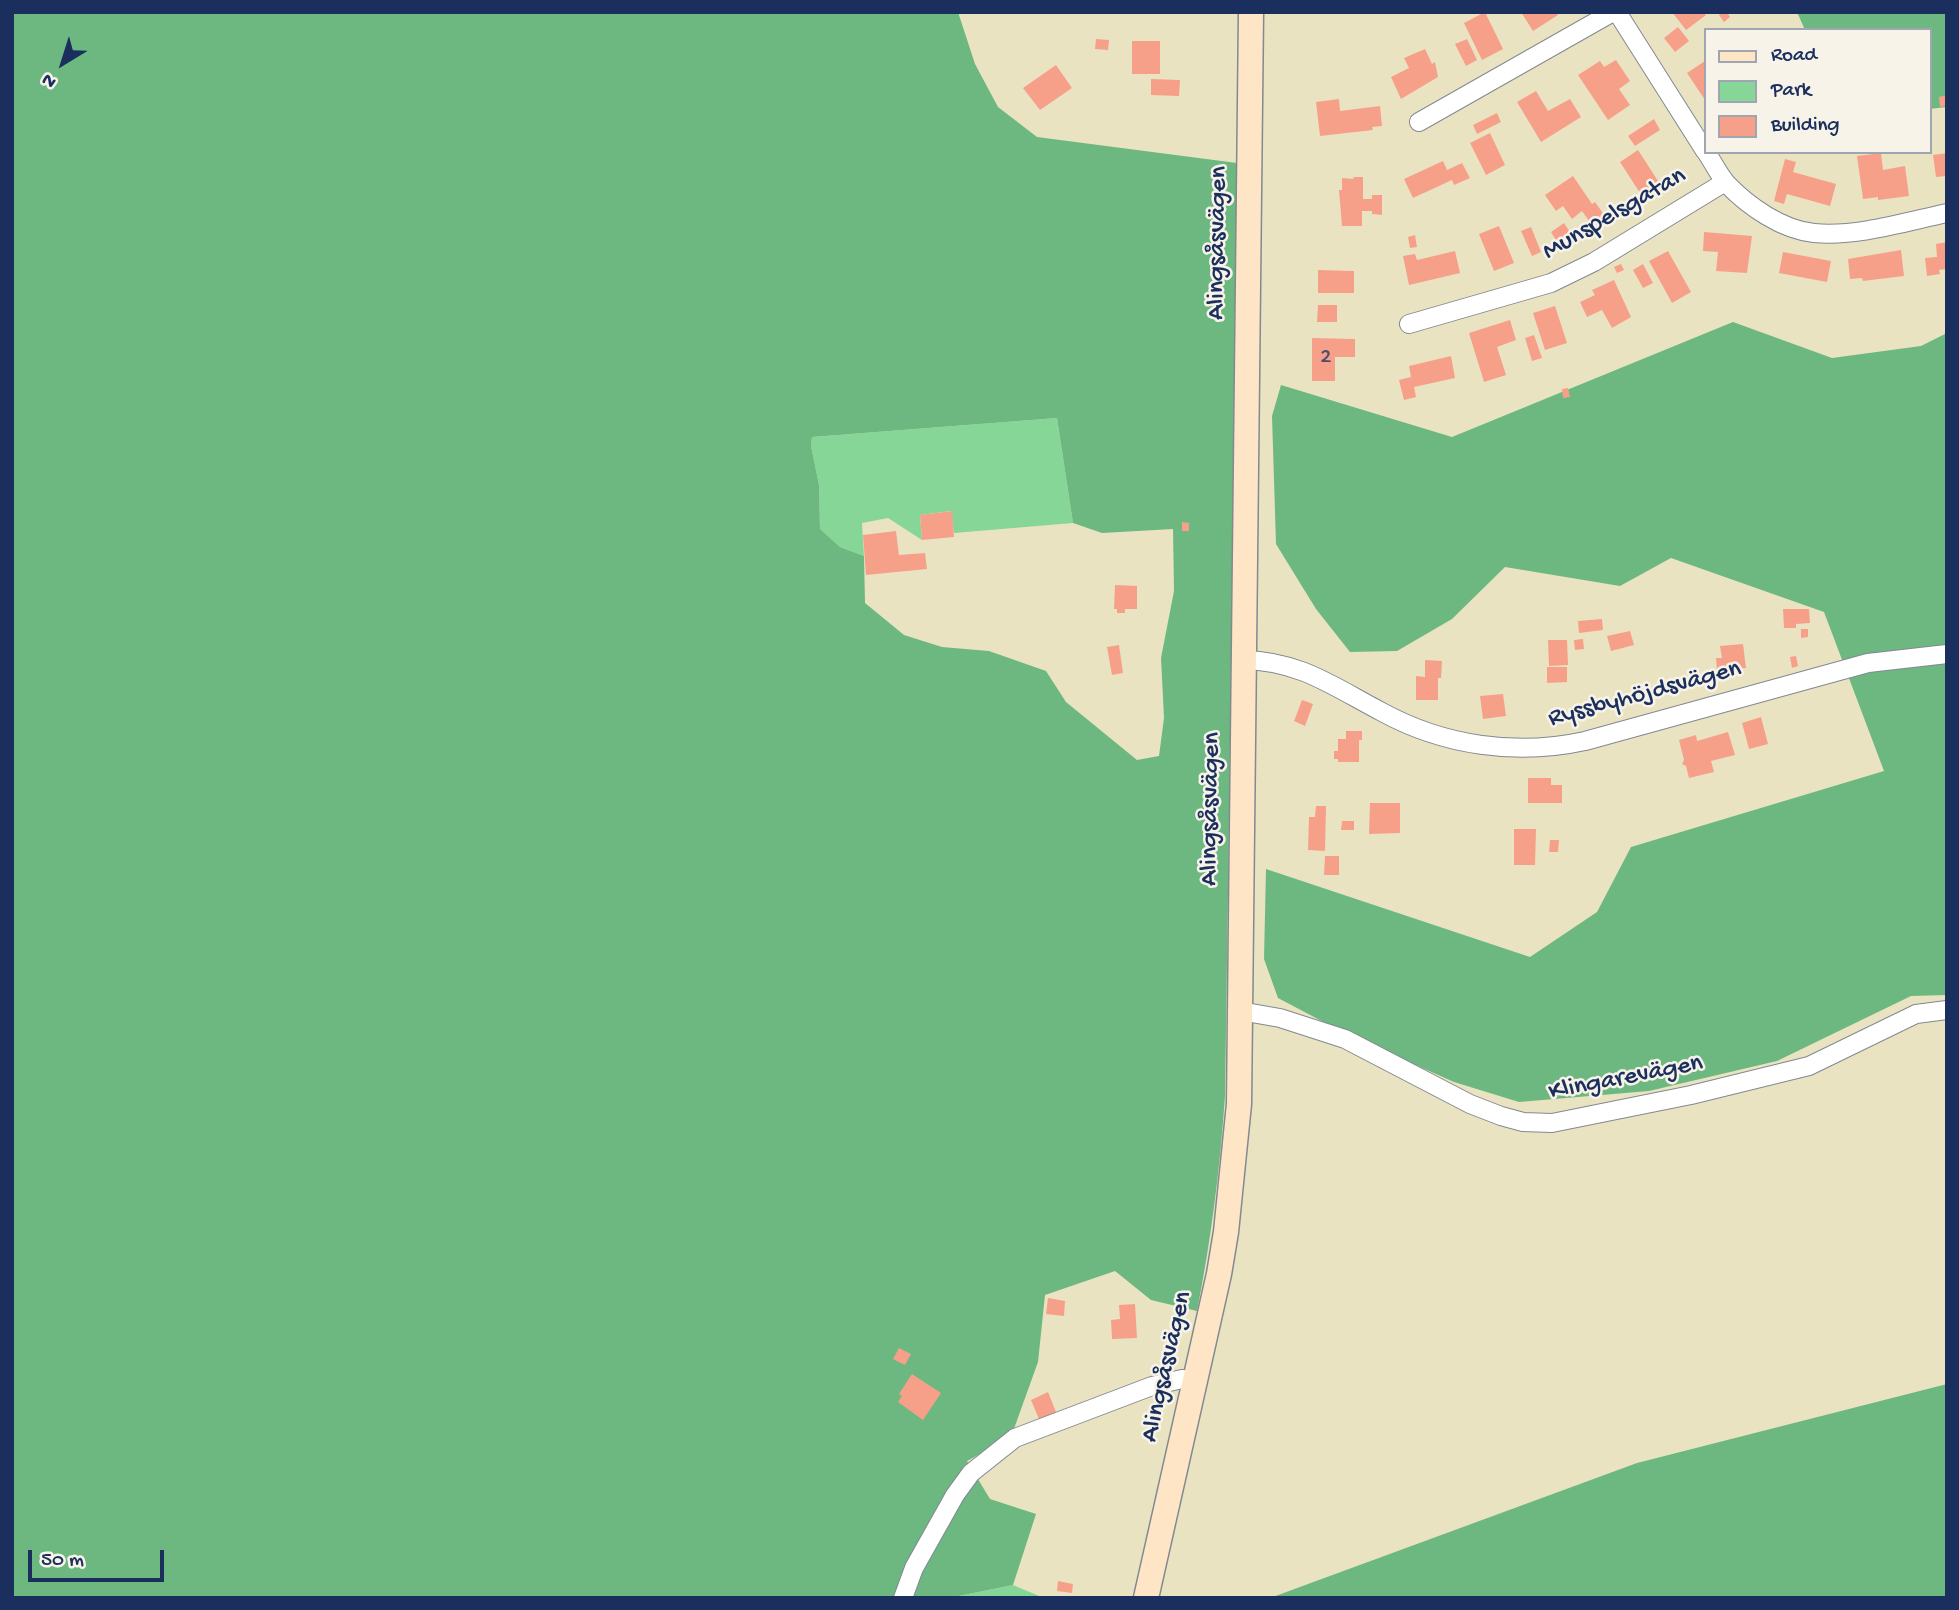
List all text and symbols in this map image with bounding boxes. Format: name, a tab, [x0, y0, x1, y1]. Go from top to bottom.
north arrow	[28, 28, 98, 98]
legend	[1703, 28, 1931, 154]
text: Road	[1771, 44, 1817, 69]
text: N	[38, 67, 62, 93]
text: Park	[1771, 79, 1811, 104]
text: Building	[1771, 114, 1840, 139]
street label: Munspelsgatan	[1538, 161, 1692, 269]
street label: Alingsåsvägen	[1202, 166, 1236, 320]
house number: 2	[1320, 344, 1332, 372]
street label: Ryssbyhöjdsvägen	[1545, 654, 1745, 736]
street label: Alingsåsvägen	[1195, 732, 1229, 886]
street label: Klingarevägen	[1546, 1049, 1706, 1109]
street label: Alingsåsvägen	[1135, 1289, 1201, 1445]
scale bar	[32, 1536, 168, 1580]
text: 50 m	[41, 1549, 84, 1574]

